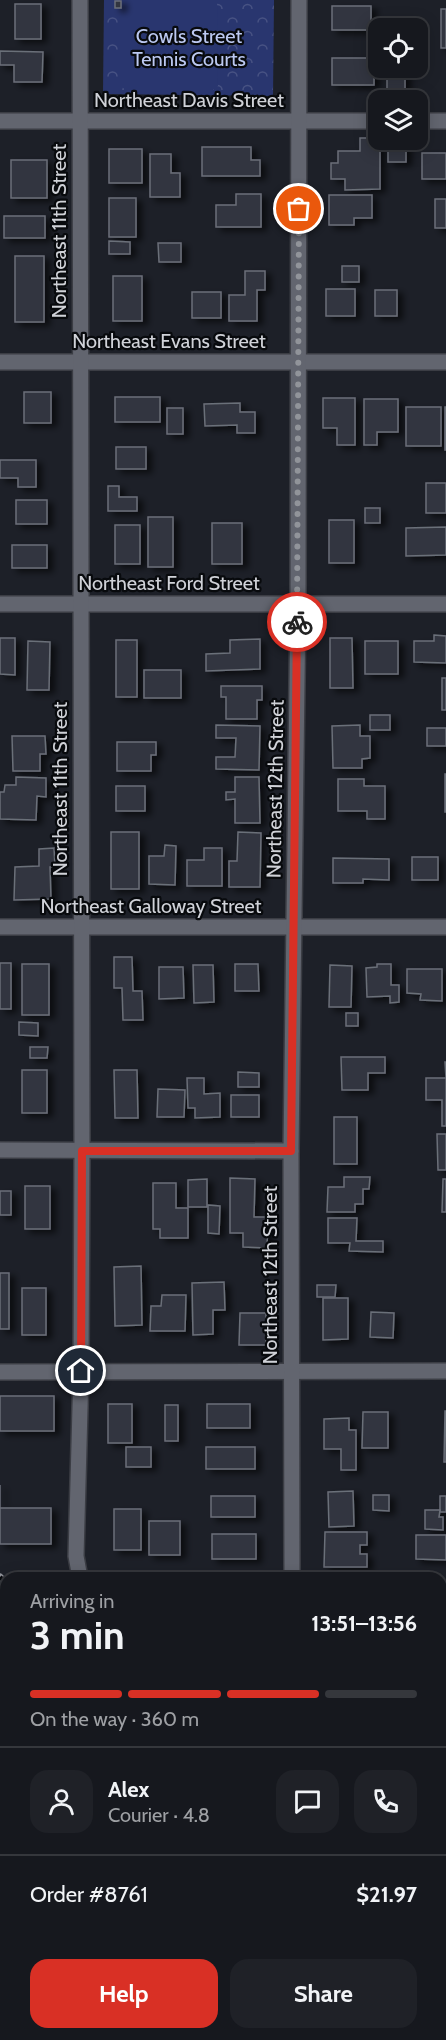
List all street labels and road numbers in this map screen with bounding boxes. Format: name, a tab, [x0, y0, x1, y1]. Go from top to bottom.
street label: Northeast Davis Street	[94, 88, 284, 112]
street label: Northeast 11th Street	[47, 143, 71, 318]
street label: Northeast Evans Street	[72, 329, 266, 353]
street label: Northeast Ford Street	[78, 571, 260, 595]
street label: Northeast 12th Street	[261, 699, 289, 878]
street label: Northeast 11th Street	[48, 701, 72, 876]
street label: Northeast Galloway Street	[41, 894, 262, 918]
street label: Northeast 12th Street	[258, 1185, 282, 1364]

